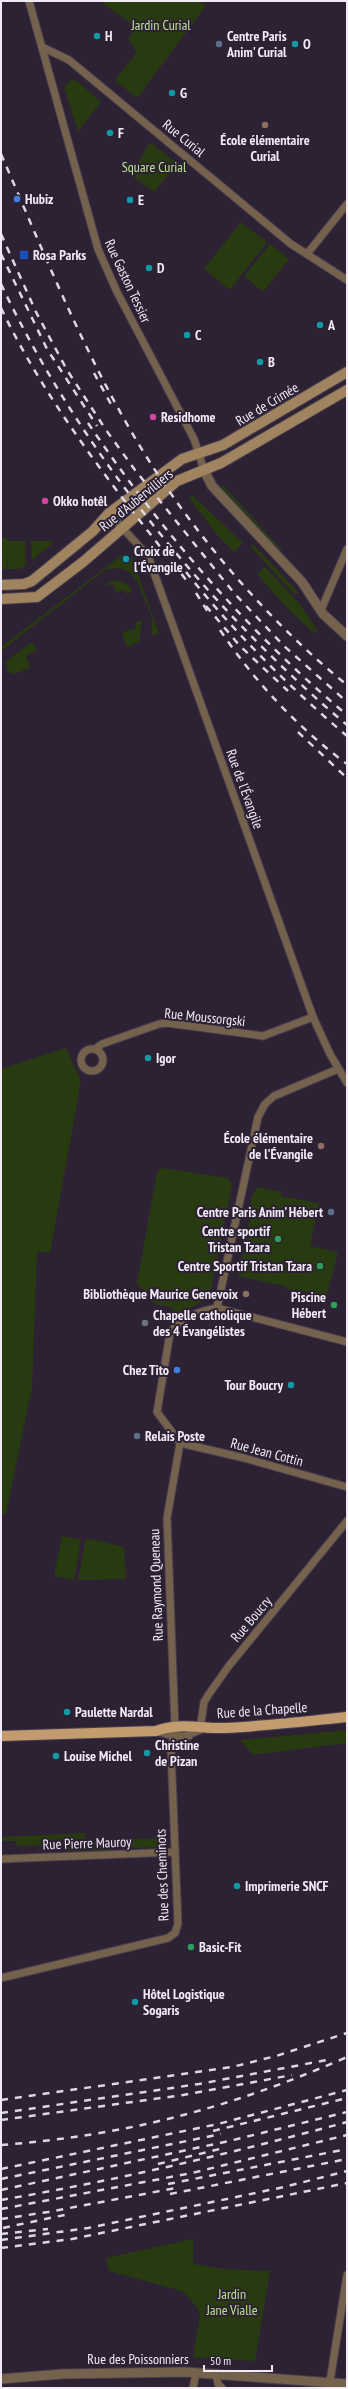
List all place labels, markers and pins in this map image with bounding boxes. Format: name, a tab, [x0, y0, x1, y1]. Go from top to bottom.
place label: H	[105, 27, 112, 45]
place label: Centre Paris Anim' Curial	[226, 27, 287, 61]
marker: H	[92, 31, 102, 41]
place label: O	[303, 35, 311, 53]
marker: Centre Paris Anim' Curial	[214, 39, 224, 49]
marker: O	[290, 39, 300, 49]
place label: G	[180, 84, 187, 102]
marker: G	[167, 88, 177, 98]
marker: École élémentaire Curial	[260, 120, 270, 130]
place label: F	[118, 124, 124, 142]
marker: F	[105, 128, 115, 138]
place label: École élémentaire Curial	[220, 131, 310, 165]
place label: Hubiz	[25, 190, 53, 208]
place label: E	[138, 191, 144, 209]
marker: Hubiz	[12, 194, 22, 204]
marker: E	[125, 195, 135, 205]
place label: Rosa Parks	[33, 246, 86, 264]
marker: Rosa Parks	[18, 249, 30, 261]
place label: D	[157, 259, 165, 277]
marker: D	[144, 263, 154, 273]
place label: A	[327, 316, 336, 334]
marker: A	[315, 320, 325, 330]
place label: C	[195, 326, 202, 344]
marker: C	[182, 330, 192, 340]
place label: B	[268, 353, 275, 371]
marker: B	[255, 357, 265, 367]
place label: Residhome	[161, 408, 216, 426]
marker: Residhome	[148, 412, 158, 422]
place label: Okko hotêl	[53, 492, 108, 510]
marker: Okko hotêl	[40, 496, 50, 506]
place label: Croix de l'Évangile	[134, 542, 183, 576]
marker: Croix de l'Évangile	[121, 554, 131, 564]
place label: Igor	[156, 1049, 177, 1067]
marker: Igor	[143, 1053, 153, 1063]
place label: École élémentaire de l'Évangile	[224, 1129, 313, 1163]
marker: École élémentaire de l'Évangile	[316, 1141, 326, 1151]
place label: Centre Paris Anim’ Hébert	[197, 1203, 323, 1221]
marker: Centre Paris Anim’ Hébert	[326, 1207, 336, 1217]
place label: Centre sportif Tristan Tzara	[202, 1222, 271, 1256]
marker: Centre sportif Tristan Tzara	[273, 1234, 283, 1244]
place label: Centre Sportif Tristan Tzara	[178, 1257, 312, 1275]
marker: Centre Sportif Tristan Tzara	[315, 1261, 325, 1271]
place label: Bibliothèque Maurice Genevoix	[83, 1285, 239, 1303]
place label: Piscine Hébert	[291, 1288, 326, 1322]
marker: Bibliothèque Maurice Genevoix	[241, 1289, 251, 1299]
marker: Piscine Hébert	[329, 1300, 339, 1310]
place label: Chapelle catholique des 4 Évangélistes	[153, 1306, 252, 1340]
marker: Chapelle catholique des 4 Évangélistes	[140, 1318, 150, 1328]
place label: Chez Tito	[123, 1361, 169, 1379]
marker: Chez Tito	[172, 1365, 182, 1375]
place label: Tour Boucry	[224, 1376, 283, 1394]
marker: Tour Boucry	[286, 1380, 296, 1390]
place label: Relais Poste	[145, 1427, 205, 1445]
marker: Relais Poste	[132, 1431, 142, 1441]
place label: Paulette Nardal	[75, 1703, 153, 1721]
marker: Paulette Nardal	[62, 1707, 72, 1717]
place label: Christine de Pizan	[155, 1736, 199, 1770]
place label: Louise Michel	[64, 1747, 133, 1765]
marker: Christine de Pizan	[142, 1748, 152, 1758]
marker: Louise Michel	[51, 1751, 61, 1761]
place label: Imprimerie SNCF	[245, 1877, 329, 1895]
marker: Imprimerie SNCF	[232, 1881, 242, 1891]
place label: Basic-Fit	[199, 1938, 241, 1956]
marker: Basic-Fit	[186, 1942, 196, 1952]
place label: Hôtel Logistique Sogaris	[143, 1985, 225, 2019]
marker: Hôtel Logistique Sogaris	[130, 1997, 140, 2007]

